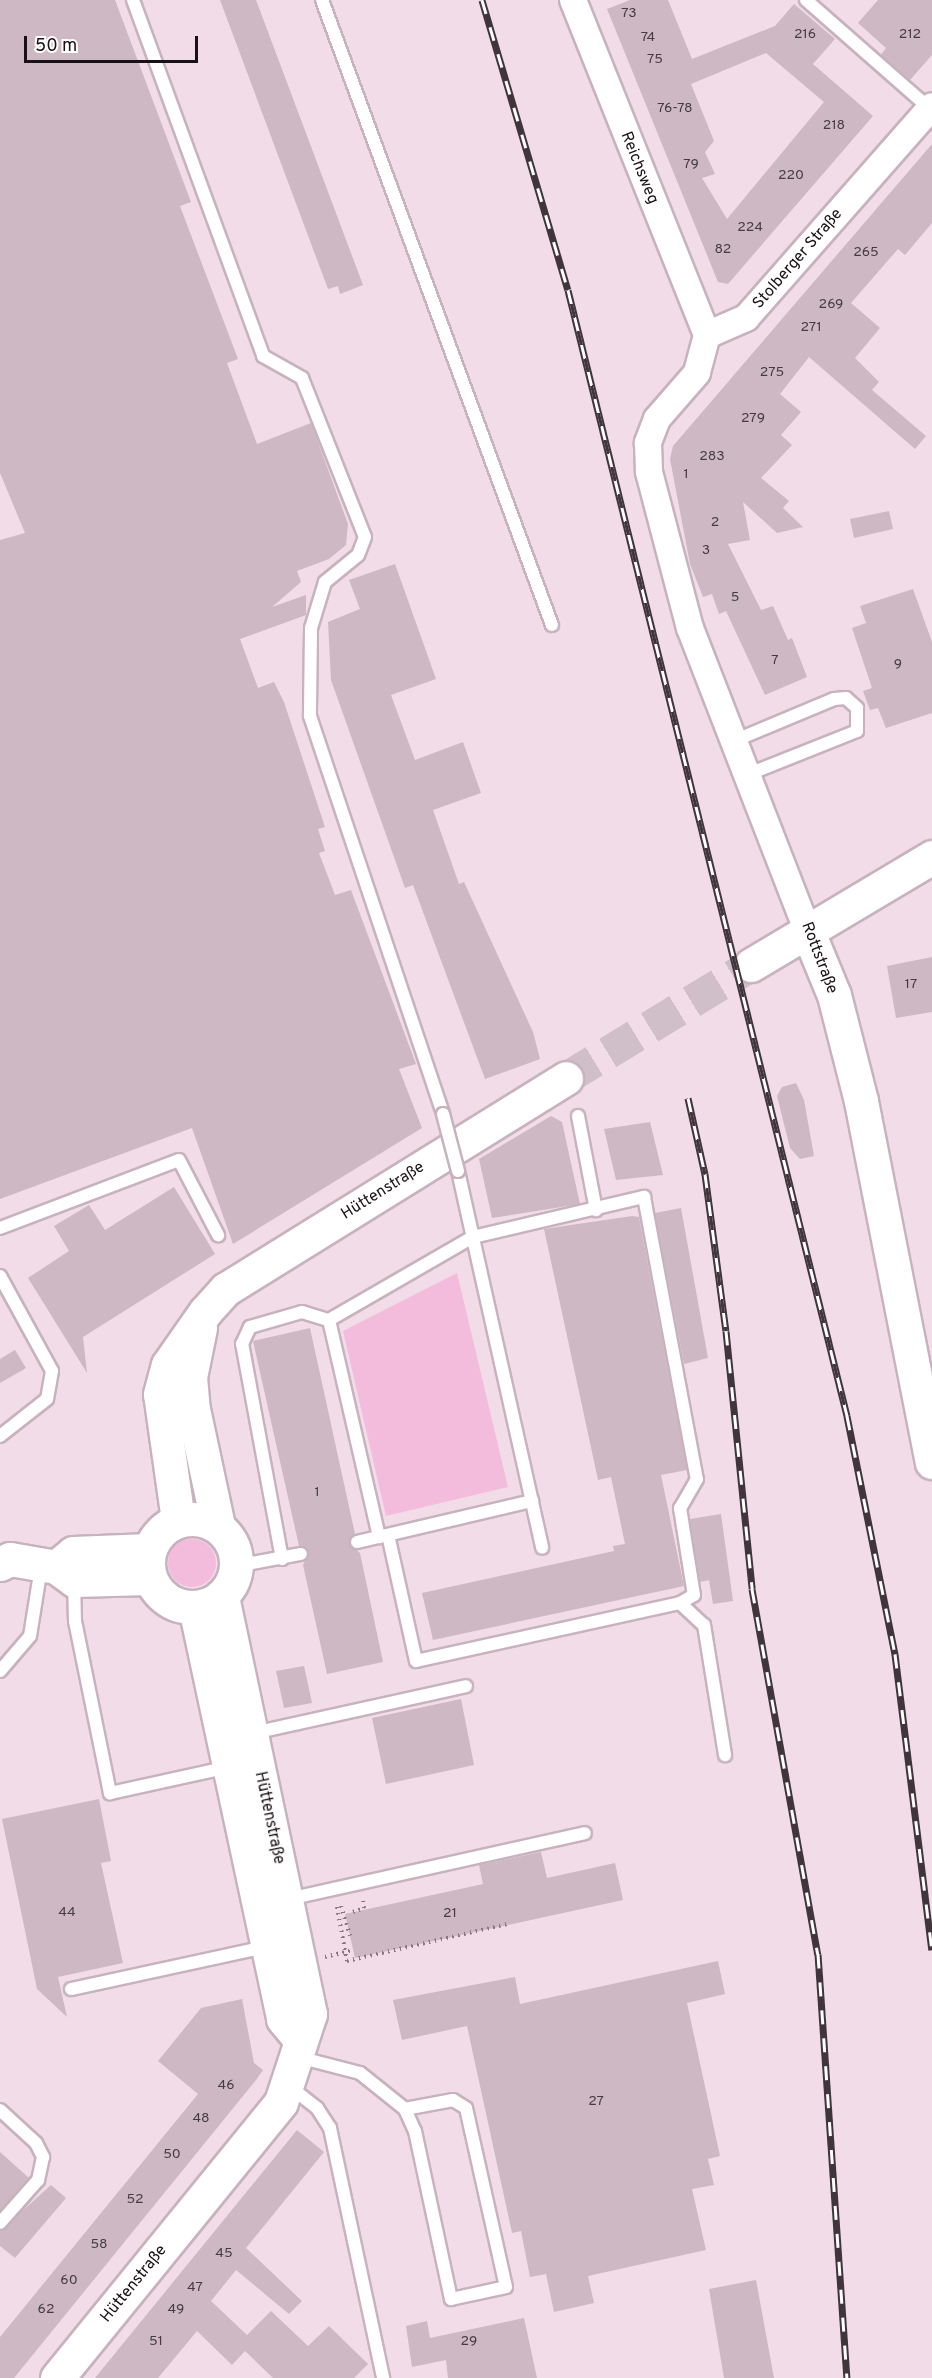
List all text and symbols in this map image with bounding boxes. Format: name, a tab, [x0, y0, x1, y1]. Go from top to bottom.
house number: 73	[621, 6, 637, 22]
scale bar	[27, 24, 201, 62]
house number: 216	[794, 27, 816, 43]
house number: 212	[899, 27, 921, 43]
house number: 74	[641, 30, 655, 46]
text: 50 m	[35, 35, 77, 58]
house number: 75	[647, 52, 663, 68]
house number: 76-78	[657, 101, 693, 117]
house number: 218	[823, 118, 845, 134]
street label: Reichsweg	[616, 129, 662, 207]
house number: 79	[683, 157, 699, 173]
house number: 220	[778, 168, 804, 184]
street label: Stolberger Straße	[749, 205, 847, 313]
house number: 224	[737, 220, 763, 236]
house number: 82	[715, 242, 731, 258]
house number: 265	[853, 245, 879, 261]
house number: 269	[819, 297, 843, 313]
house number: 271	[800, 320, 822, 336]
house number: 275	[760, 365, 784, 381]
house number: 279	[741, 411, 765, 427]
house number: 283	[699, 449, 725, 465]
house number: 1	[683, 467, 689, 483]
house number: 2	[711, 515, 719, 531]
house number: 3	[702, 543, 710, 559]
house number: 5	[731, 590, 739, 606]
house number: 7	[771, 653, 779, 669]
house number: 9	[894, 657, 902, 673]
street label: Rottstraße	[797, 919, 841, 997]
house number: 17	[905, 977, 917, 993]
street label: Hüttenstraße	[338, 1158, 428, 1224]
house number: 1	[314, 1485, 320, 1501]
street label: Hüttenstraße	[250, 1770, 288, 1866]
house number: 44	[58, 1905, 76, 1921]
house number: 21	[443, 1906, 457, 1922]
house number: 46	[217, 2078, 235, 2094]
house number: 27	[588, 2094, 604, 2110]
house number: 48	[192, 2111, 210, 2127]
house number: 50	[163, 2147, 181, 2163]
house number: 52	[126, 2192, 144, 2208]
house number: 58	[90, 2237, 108, 2253]
street label: Hüttenstraße	[97, 2241, 171, 2327]
house number: 45	[215, 2246, 233, 2262]
house number: 60	[60, 2273, 78, 2289]
house number: 47	[187, 2280, 203, 2296]
house number: 62	[38, 2302, 54, 2318]
house number: 49	[168, 2302, 184, 2318]
house number: 51	[149, 2334, 163, 2350]
house number: 29	[461, 2334, 477, 2350]

